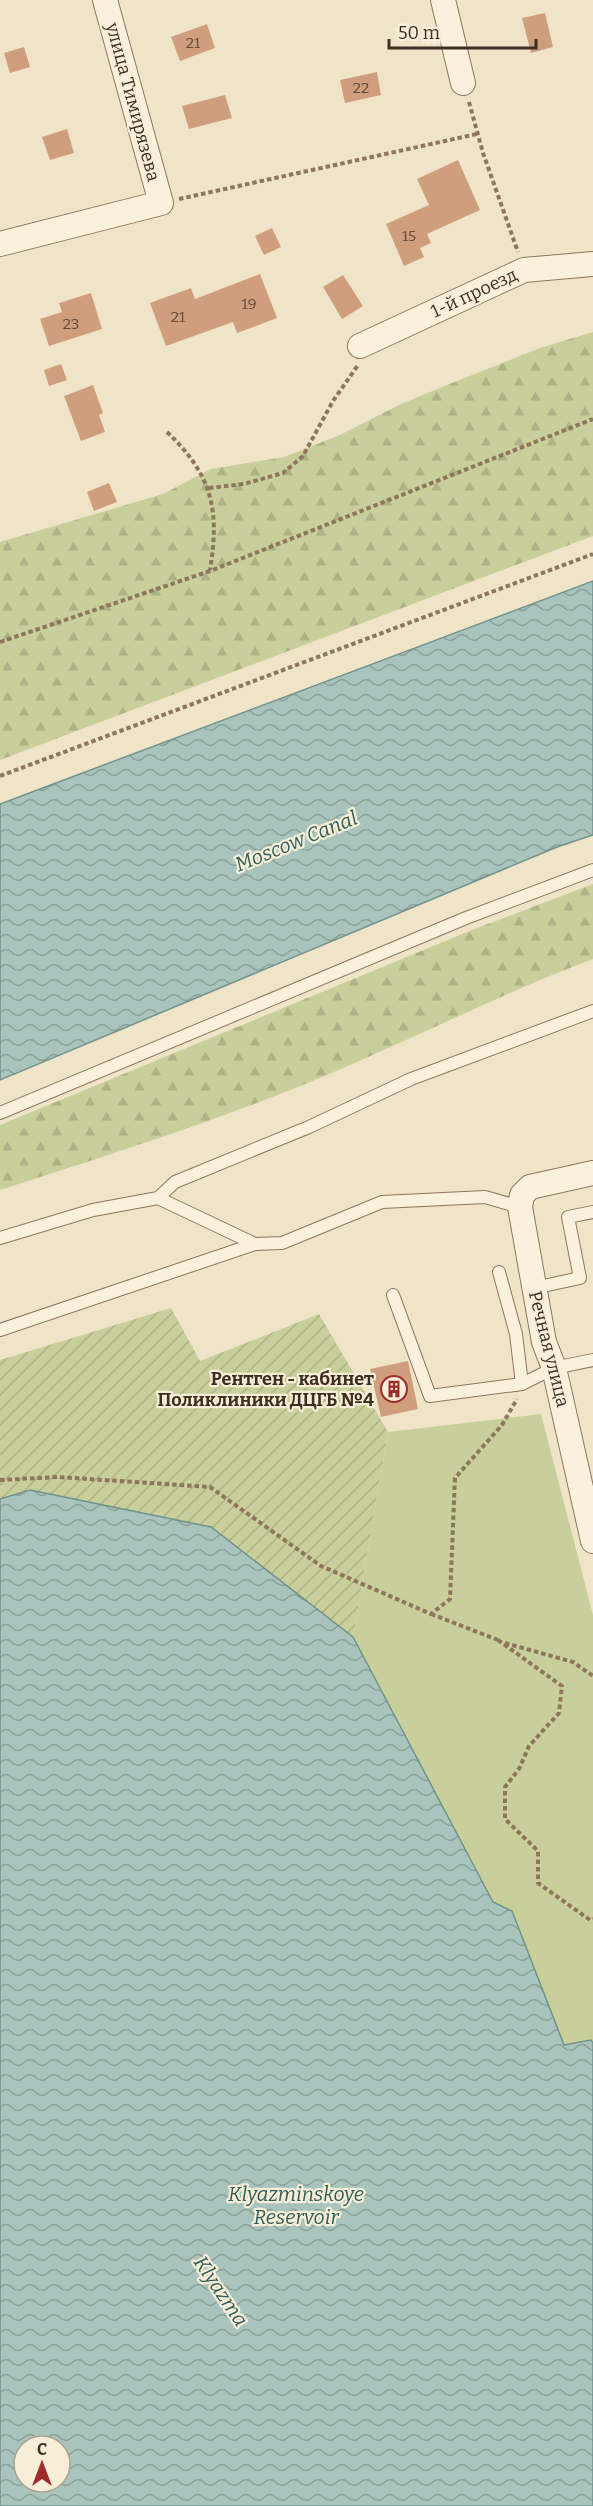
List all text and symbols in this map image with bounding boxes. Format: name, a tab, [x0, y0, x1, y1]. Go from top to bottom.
scale bar	[389, 12, 536, 50]
street label: улица Тимирязева	[101, 19, 165, 184]
text: 50 m	[398, 22, 440, 44]
house number: 21	[186, 34, 200, 52]
house number: 22	[353, 79, 369, 97]
house number: 15	[402, 227, 416, 245]
street label: 1-й проезд	[427, 263, 521, 323]
house number: 19	[242, 295, 256, 313]
house number: 21	[171, 308, 185, 326]
house number: 23	[63, 315, 79, 333]
water label: Moscow Canal	[231, 806, 361, 876]
street label: Речная улица	[524, 1289, 574, 1409]
place label: Рентген - кабинет Поликлиники ДЦГБ №4	[157, 1368, 374, 1411]
building icon: Рентген - кабинет Поликлиники ДЦГБ №4	[379, 1374, 409, 1404]
water label: Klyazminskoye Reservoir	[228, 2182, 364, 2229]
water label: Klyazma	[189, 2251, 253, 2331]
north arrow	[12, 2434, 72, 2494]
text: С	[37, 2440, 47, 2459]

